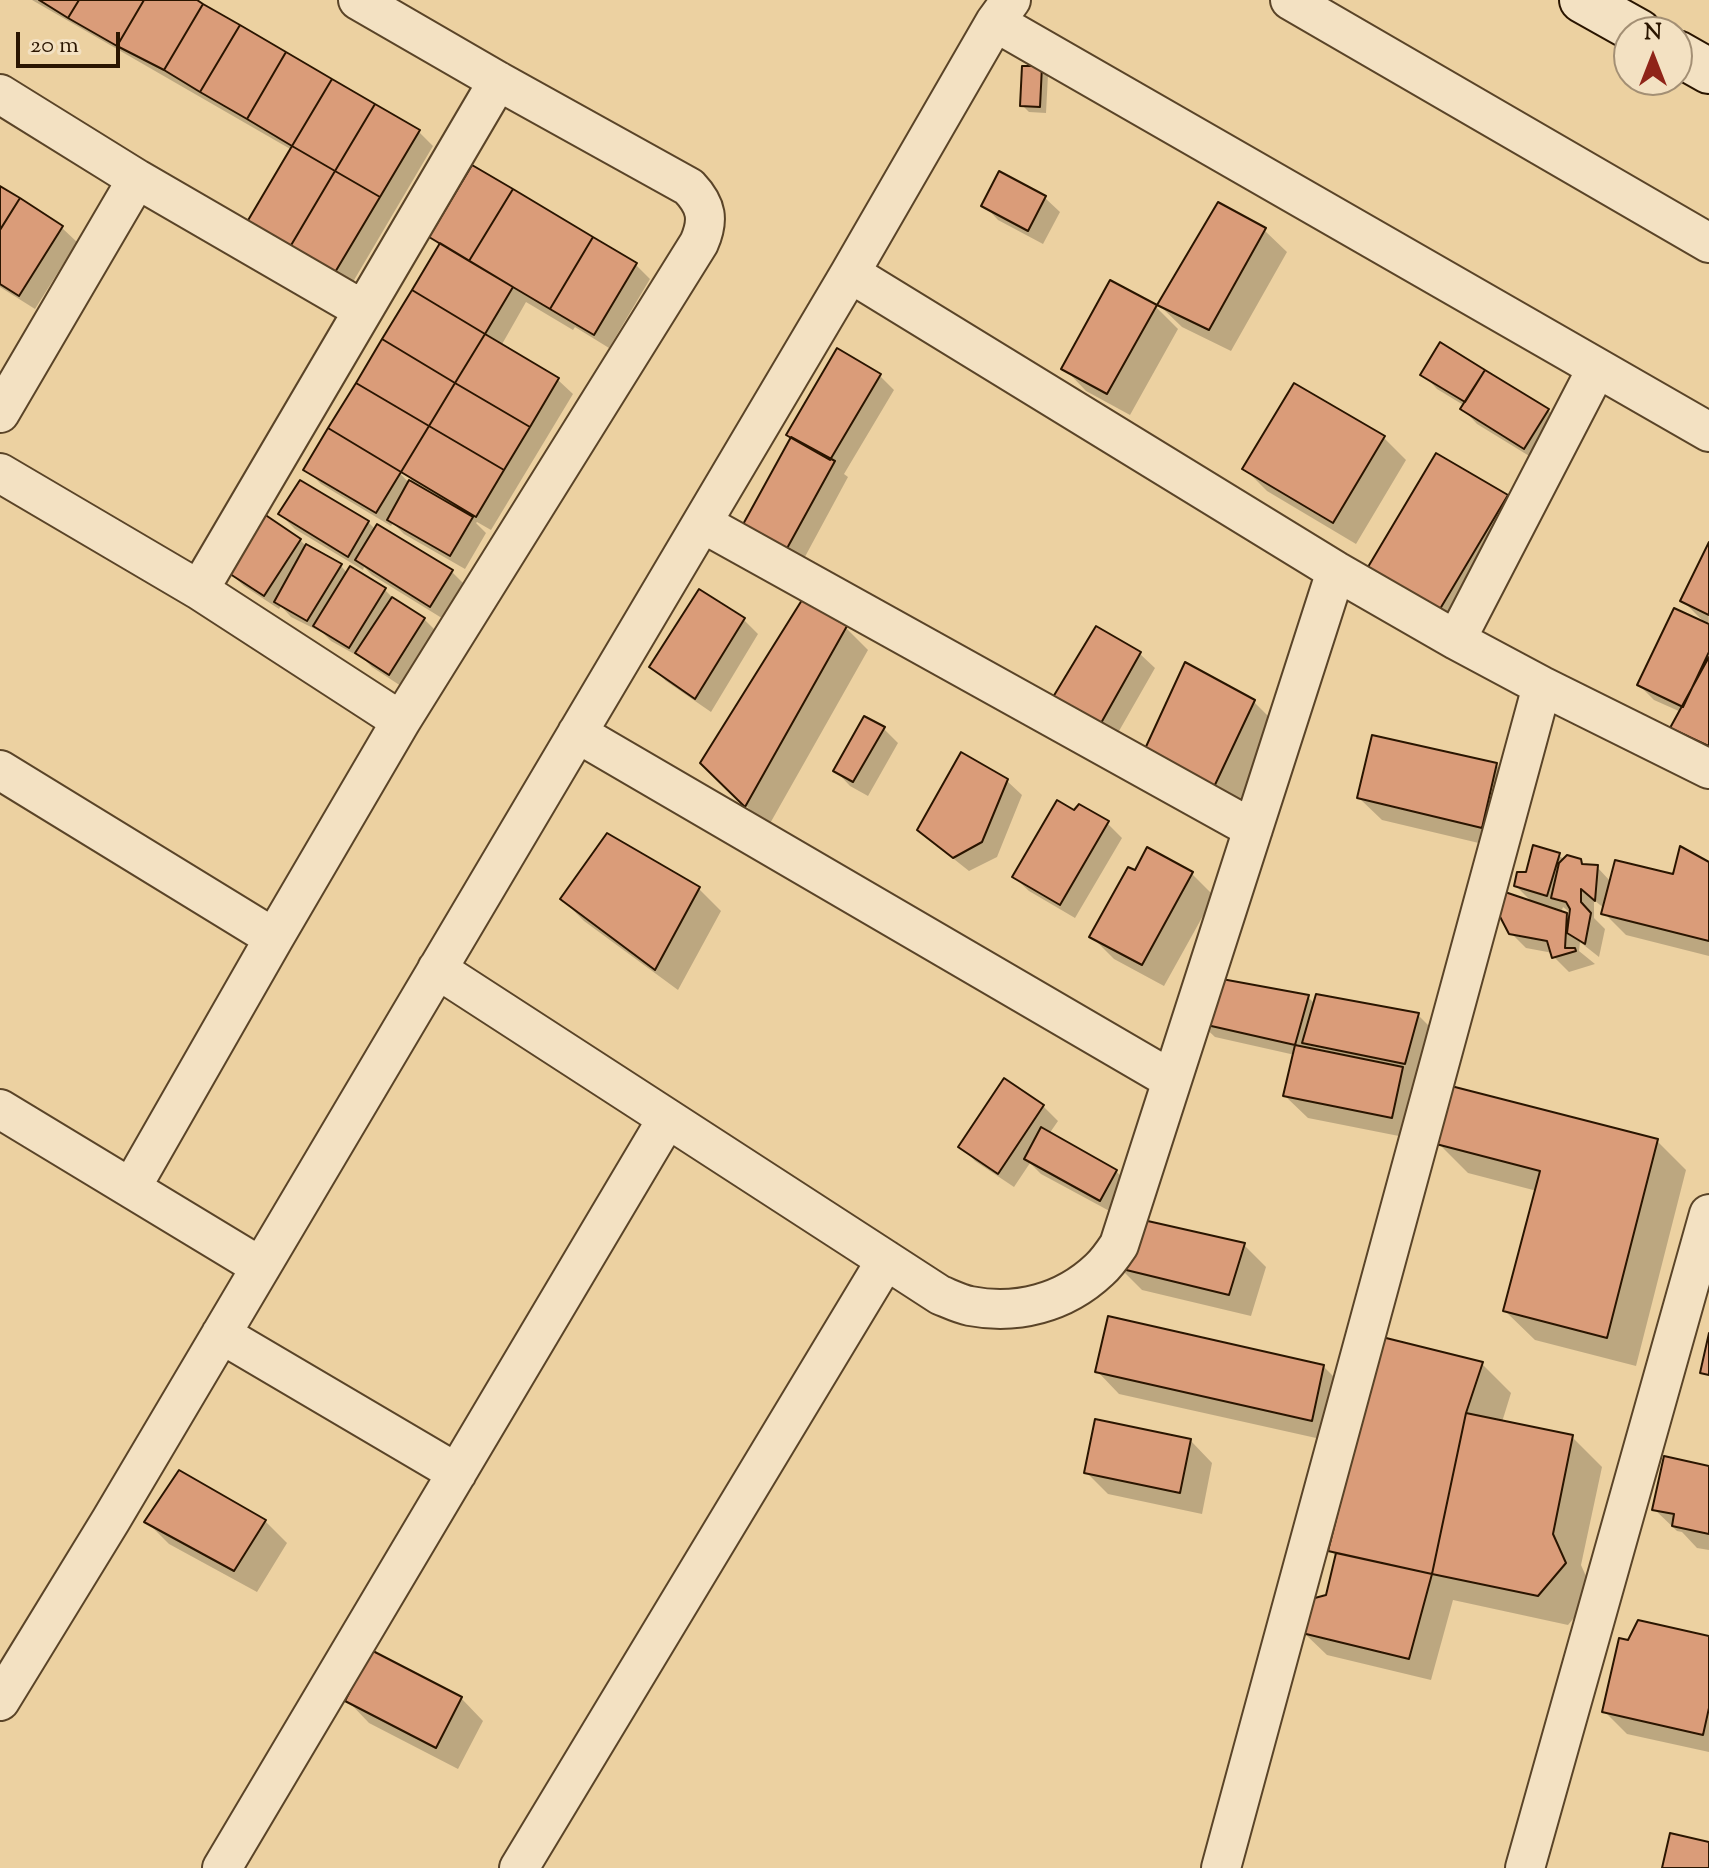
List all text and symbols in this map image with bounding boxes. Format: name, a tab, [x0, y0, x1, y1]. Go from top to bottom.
scale bar	[20, 16, 124, 66]
north arrow	[1613, 16, 1693, 96]
text: N	[1644, 18, 1662, 50]
text: 20 m	[30, 29, 79, 63]

